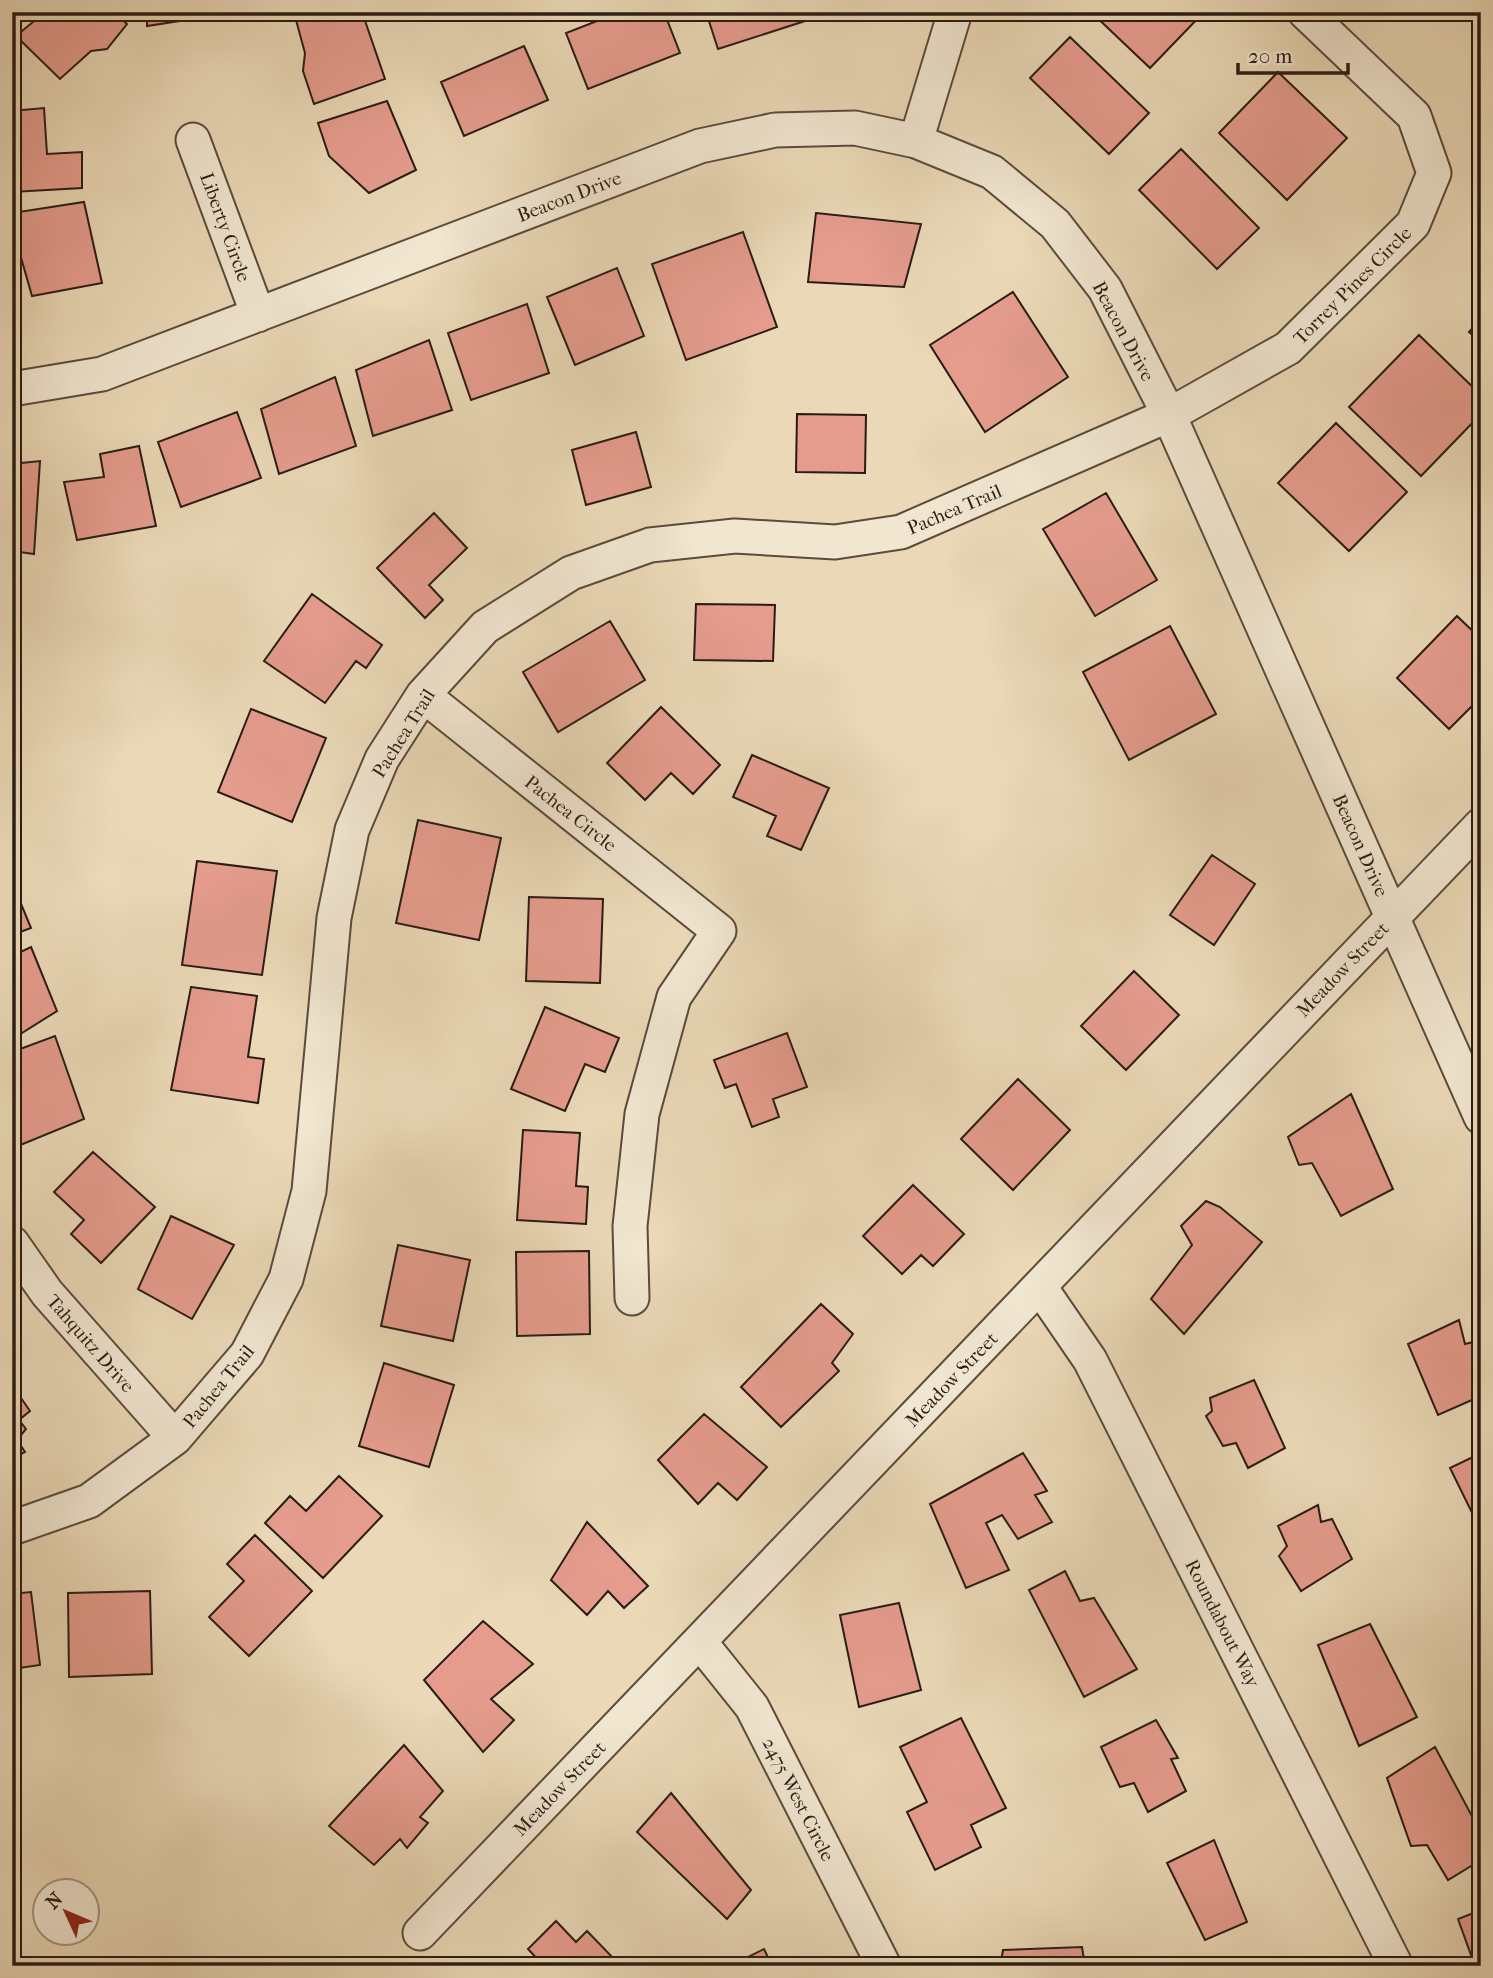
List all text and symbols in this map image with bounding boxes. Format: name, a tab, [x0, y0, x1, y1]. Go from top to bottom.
scale bar	[1238, 32, 1348, 76]
text: 20 m	[1248, 44, 1293, 68]
street label: Beacon Drive	[514, 167, 625, 227]
street label: Liberty Circle	[195, 170, 255, 285]
street label: Torrey Pines Circle	[1289, 222, 1416, 349]
street label: Beacon Drive	[1088, 278, 1159, 385]
street label: Pachea Trail	[904, 480, 1005, 540]
street label: Pachea Trail	[368, 685, 440, 782]
street label: Pachea Circle	[520, 771, 621, 856]
street label: Beacon Drive	[1328, 791, 1392, 900]
street label: Meadow Street	[1292, 918, 1394, 1022]
street label: Tahquitz Drive	[42, 1290, 139, 1397]
street label: Meadow Street	[901, 1328, 1003, 1432]
street label: Pachea Trail	[179, 1341, 259, 1433]
street label: Roundabout Way	[1180, 1556, 1264, 1692]
street label: 2475 West Circle	[758, 1734, 839, 1865]
street label: Meadow Street	[509, 1737, 611, 1841]
north arrow	[32, 1876, 102, 1946]
text: N	[42, 1888, 68, 1914]

